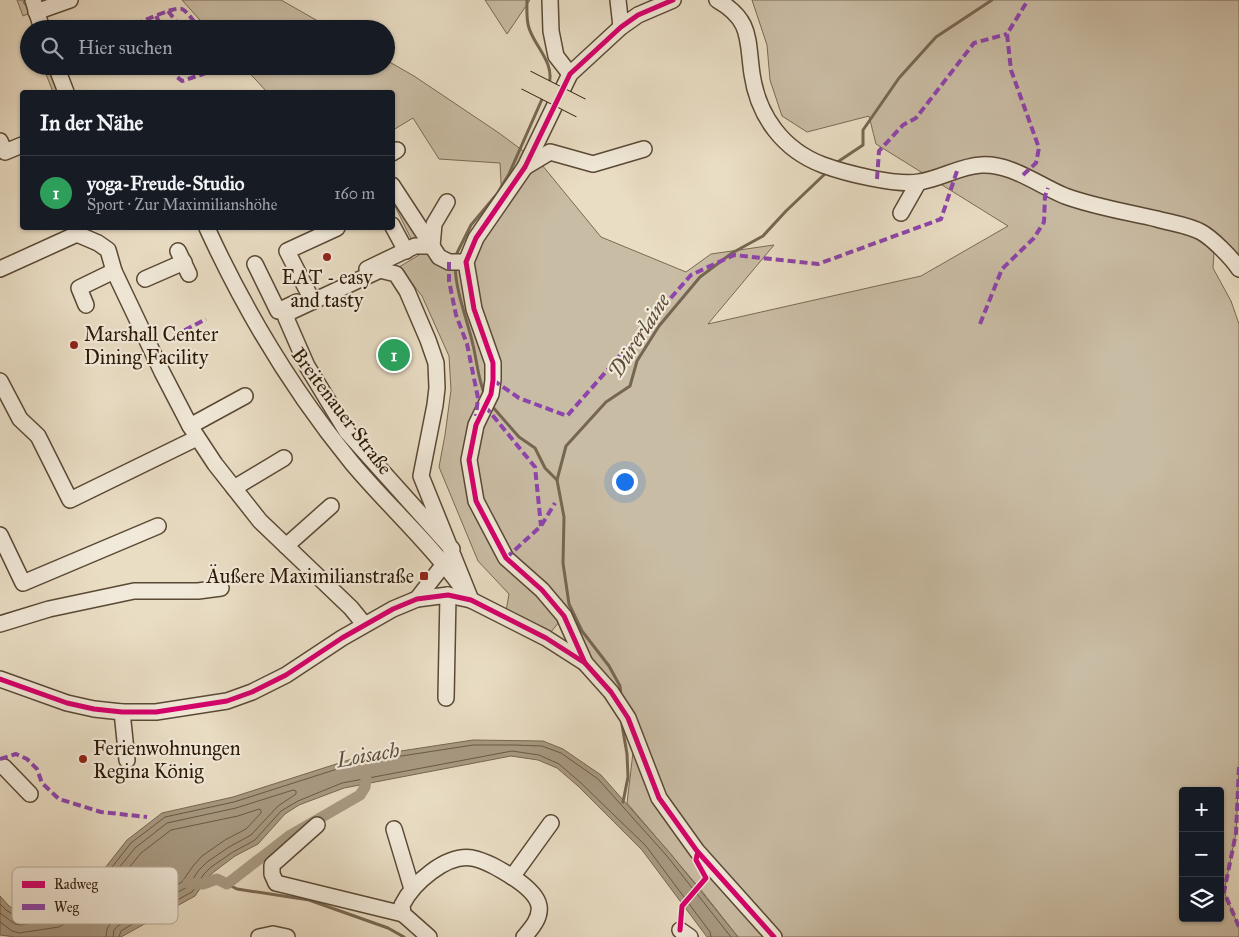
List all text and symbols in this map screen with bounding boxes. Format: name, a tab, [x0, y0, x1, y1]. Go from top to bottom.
search box	[20, 20, 395, 75]
icon: search	[38, 34, 66, 62]
text: Hier suchen	[78, 36, 172, 59]
text: In der Nähe	[40, 110, 143, 136]
text: yoga-Freude-Studio	[87, 172, 245, 195]
text: 1	[53, 184, 59, 203]
text: 160 m	[334, 184, 375, 203]
text: Sport · Zur Maximilianshöhe	[87, 195, 277, 214]
marker: EAT - easy and tasty	[321, 251, 333, 263]
place label: EAT - easy and tasty	[281, 265, 373, 312]
water label: Dürerlaine	[602, 288, 676, 383]
place label: Marshall Center Dining Facility	[84, 322, 219, 370]
pin: 1	[378, 336, 410, 374]
marker: Marshall Center Dining Facility	[68, 339, 80, 351]
street label: Breitenauer Straße	[286, 343, 398, 479]
your location	[612, 469, 638, 495]
place label: Äußere Maximilianstraße	[205, 564, 414, 588]
marker: Äußere Maximilianstraße	[418, 570, 430, 582]
place label: Ferienwohnungen Regina König	[93, 736, 241, 784]
water label: Loisach	[334, 737, 401, 773]
marker: Ferienwohnungen Regina König	[77, 753, 89, 765]
map controls	[1179, 787, 1224, 922]
button: +	[1179, 787, 1224, 832]
button: −	[1179, 832, 1224, 877]
legend	[12, 867, 178, 924]
text: Radweg	[54, 876, 99, 893]
button: layers	[1179, 877, 1224, 922]
text: Weg	[54, 899, 80, 916]

